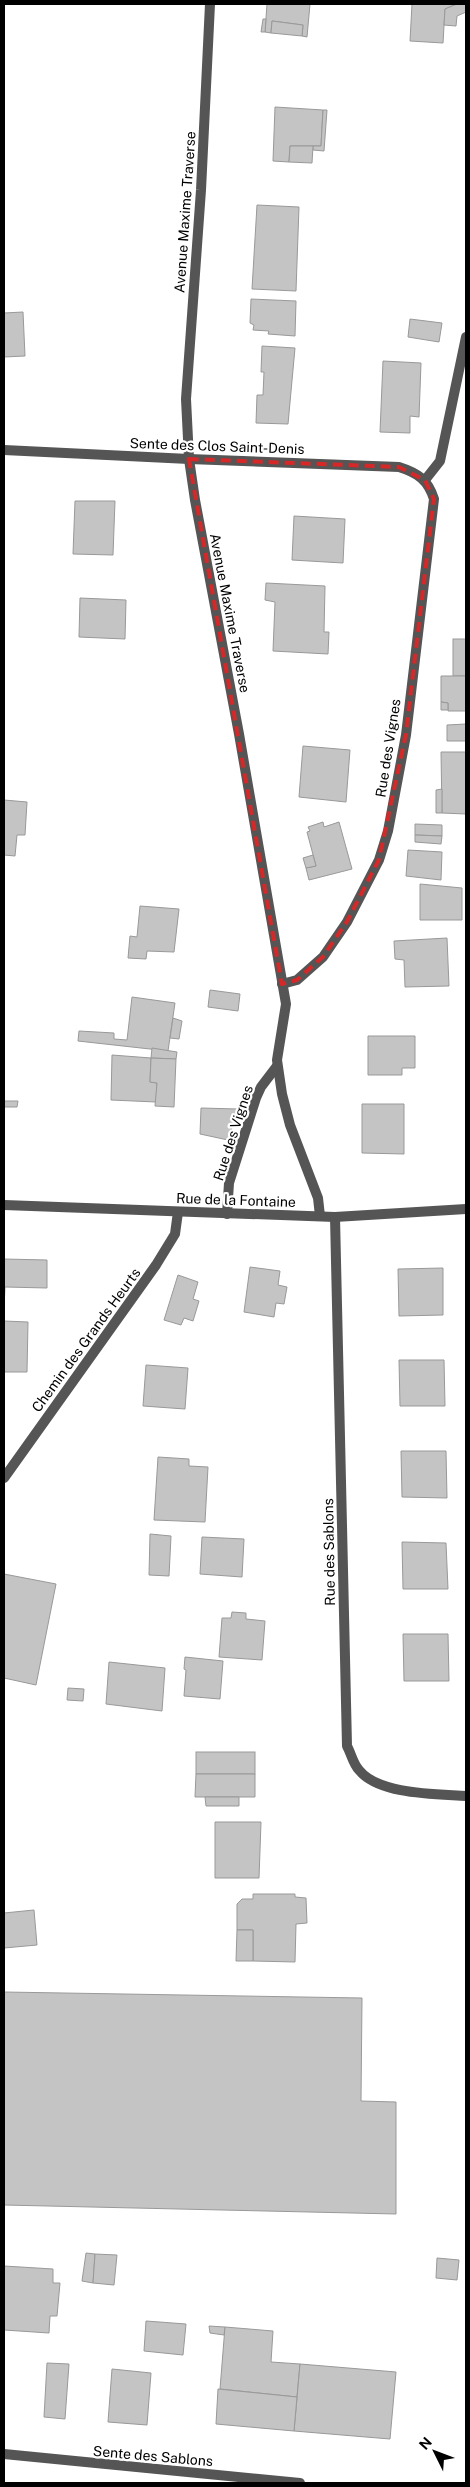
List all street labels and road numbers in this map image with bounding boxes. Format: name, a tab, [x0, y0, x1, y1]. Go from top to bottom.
street label: Avenue Maxime Traverse	[171, 131, 199, 293]
street label: Sente des Clos Saint-Denis	[129, 435, 305, 457]
street label: Avenue Maxime Traverse	[207, 532, 253, 694]
street label: Rue des Vignes	[372, 698, 404, 798]
street label: Rue des Vignes	[210, 1083, 256, 1183]
street label: Rue de la Fontaine	[176, 1190, 296, 1210]
street label: Chemin des Grands Heurts	[28, 1265, 144, 1415]
street label: Rue des Sablons	[320, 1498, 338, 1606]
street label: Sente des Sablons	[92, 2443, 214, 2469]

